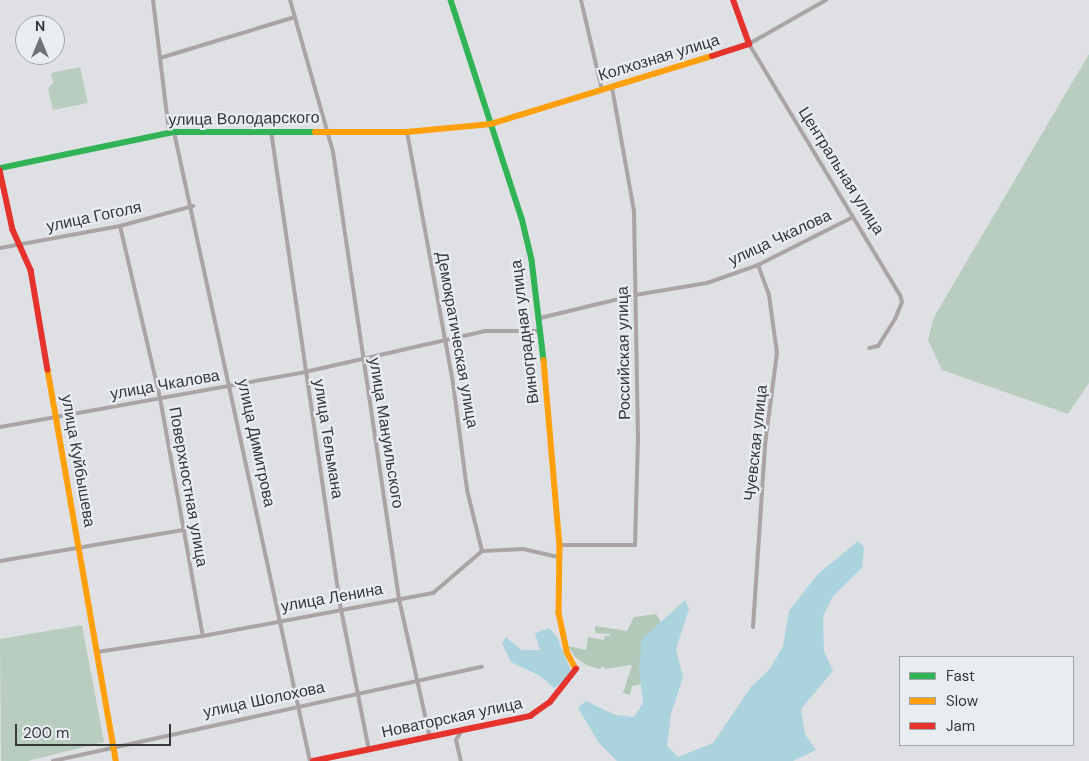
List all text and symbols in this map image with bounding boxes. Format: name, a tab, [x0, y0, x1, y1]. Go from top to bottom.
north arrow	[15, 15, 65, 65]
text: N	[35, 17, 45, 35]
street label: Колхозная улица	[596, 30, 722, 86]
street label: Центральная улица	[794, 104, 888, 238]
street label: улица Володарского	[168, 108, 320, 130]
street label: улица Гоголя	[45, 198, 143, 236]
street label: улица Чкалова	[726, 206, 834, 270]
street label: Демократическая улица	[432, 250, 482, 430]
street label: Виноградная улица	[507, 259, 543, 405]
street label: Российская улица	[613, 286, 635, 420]
street label: улица Мануильского	[365, 356, 407, 510]
street label: улица Чкалова	[109, 366, 221, 404]
street label: улица Димитрова	[233, 377, 279, 509]
street label: улица Тельмана	[309, 378, 347, 500]
street label: Чуевская улица	[740, 384, 772, 502]
street label: улица Куйбышева	[57, 393, 99, 529]
street label: Поверхностная улица	[164, 406, 212, 568]
street label: улица Ленина	[280, 580, 384, 616]
legend	[899, 656, 1074, 746]
text: Fast	[946, 666, 975, 686]
street label: улица Шолохова	[202, 678, 326, 722]
text: Slow	[946, 691, 978, 711]
street label: Новаторская улица	[380, 694, 524, 742]
scale bar	[18, 714, 174, 746]
text: Jam	[946, 716, 975, 736]
text: 200 m	[23, 723, 69, 743]

